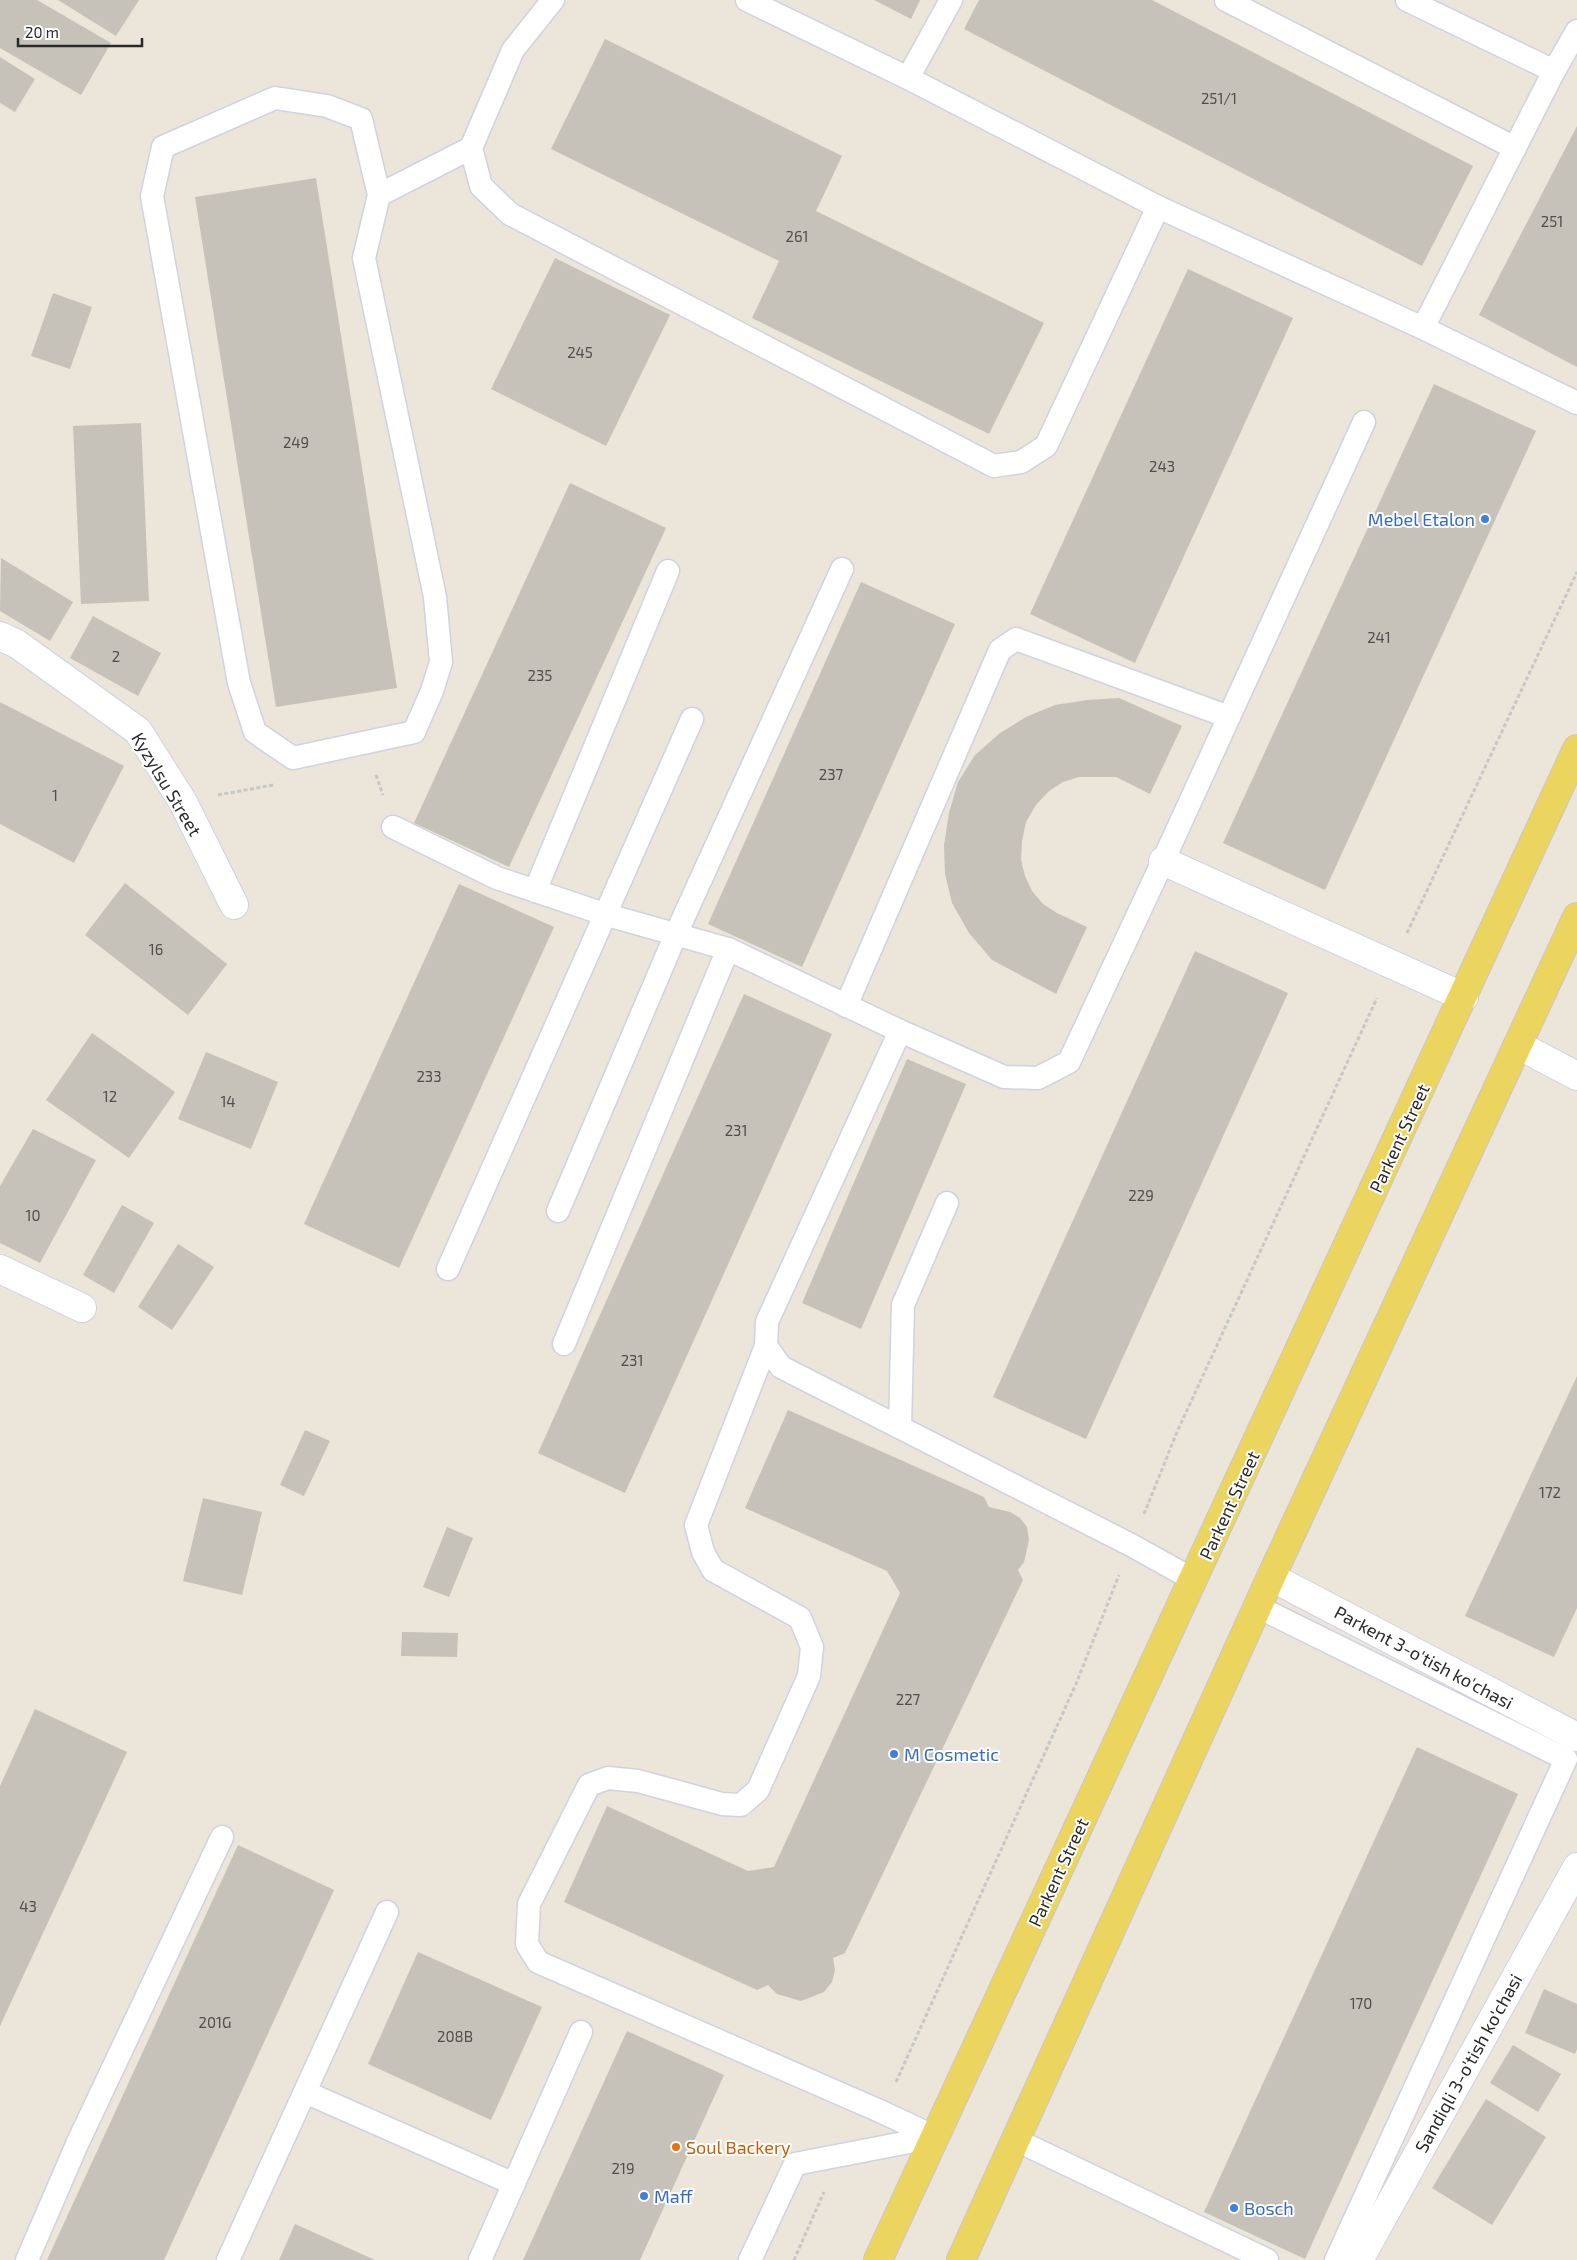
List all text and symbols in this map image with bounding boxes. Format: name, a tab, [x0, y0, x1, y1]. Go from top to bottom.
scale bar	[18, 15, 141, 47]
text: 20 m	[25, 23, 59, 41]
house number: 251/1	[1201, 89, 1237, 107]
house number: 251	[1541, 212, 1563, 230]
house number: 261	[786, 227, 808, 245]
house number: 245	[567, 343, 593, 361]
house number: 249	[283, 433, 309, 451]
house number: 243	[1149, 457, 1175, 475]
place label: Mebel Etalon	[1368, 508, 1475, 530]
marker: Mebel Etalon	[1479, 513, 1491, 525]
house number: 241	[1367, 628, 1391, 646]
house number: 2	[112, 647, 120, 665]
house number: 235	[528, 666, 552, 684]
street label: Kyzylsu Street	[127, 728, 207, 840]
house number: 237	[819, 765, 844, 783]
house number: 1	[52, 786, 58, 804]
house number: 16	[149, 940, 163, 958]
house number: 233	[416, 1067, 442, 1085]
street label: Parkent Street	[1364, 1080, 1434, 1196]
house number: 12	[103, 1087, 117, 1105]
house number: 14	[220, 1092, 236, 1110]
house number: 231	[725, 1121, 747, 1139]
house number: 229	[1128, 1186, 1154, 1204]
house number: 10	[25, 1206, 41, 1224]
house number: 231	[621, 1351, 643, 1369]
street label: Parkent Street	[1194, 1447, 1264, 1563]
house number: 172	[1539, 1483, 1561, 1501]
street label: Parkent 3-o'tish ko'chasi	[1331, 1601, 1517, 1713]
house number: 227	[896, 1690, 921, 1708]
place label: M Cosmetic	[904, 1743, 999, 1765]
marker: M Cosmetic	[888, 1748, 900, 1760]
street label: Parkent Street	[1023, 1814, 1093, 1930]
house number: 43	[19, 1897, 37, 1915]
street label: Sandiqli 3-o'tish ko'chasi	[1410, 1970, 1526, 2156]
house number: 170	[1350, 1994, 1372, 2012]
house number: 201G	[199, 2013, 231, 2031]
house number: 208B	[437, 2027, 473, 2045]
place label: Soul Backery	[686, 2136, 791, 2158]
marker: Soul Backery	[670, 2141, 682, 2153]
house number: 219	[612, 2159, 634, 2177]
place label: Maff	[654, 2185, 694, 2207]
marker: Maff	[638, 2190, 650, 2202]
place label: Bosch	[1244, 2197, 1294, 2219]
marker: Bosch	[1228, 2202, 1240, 2214]

